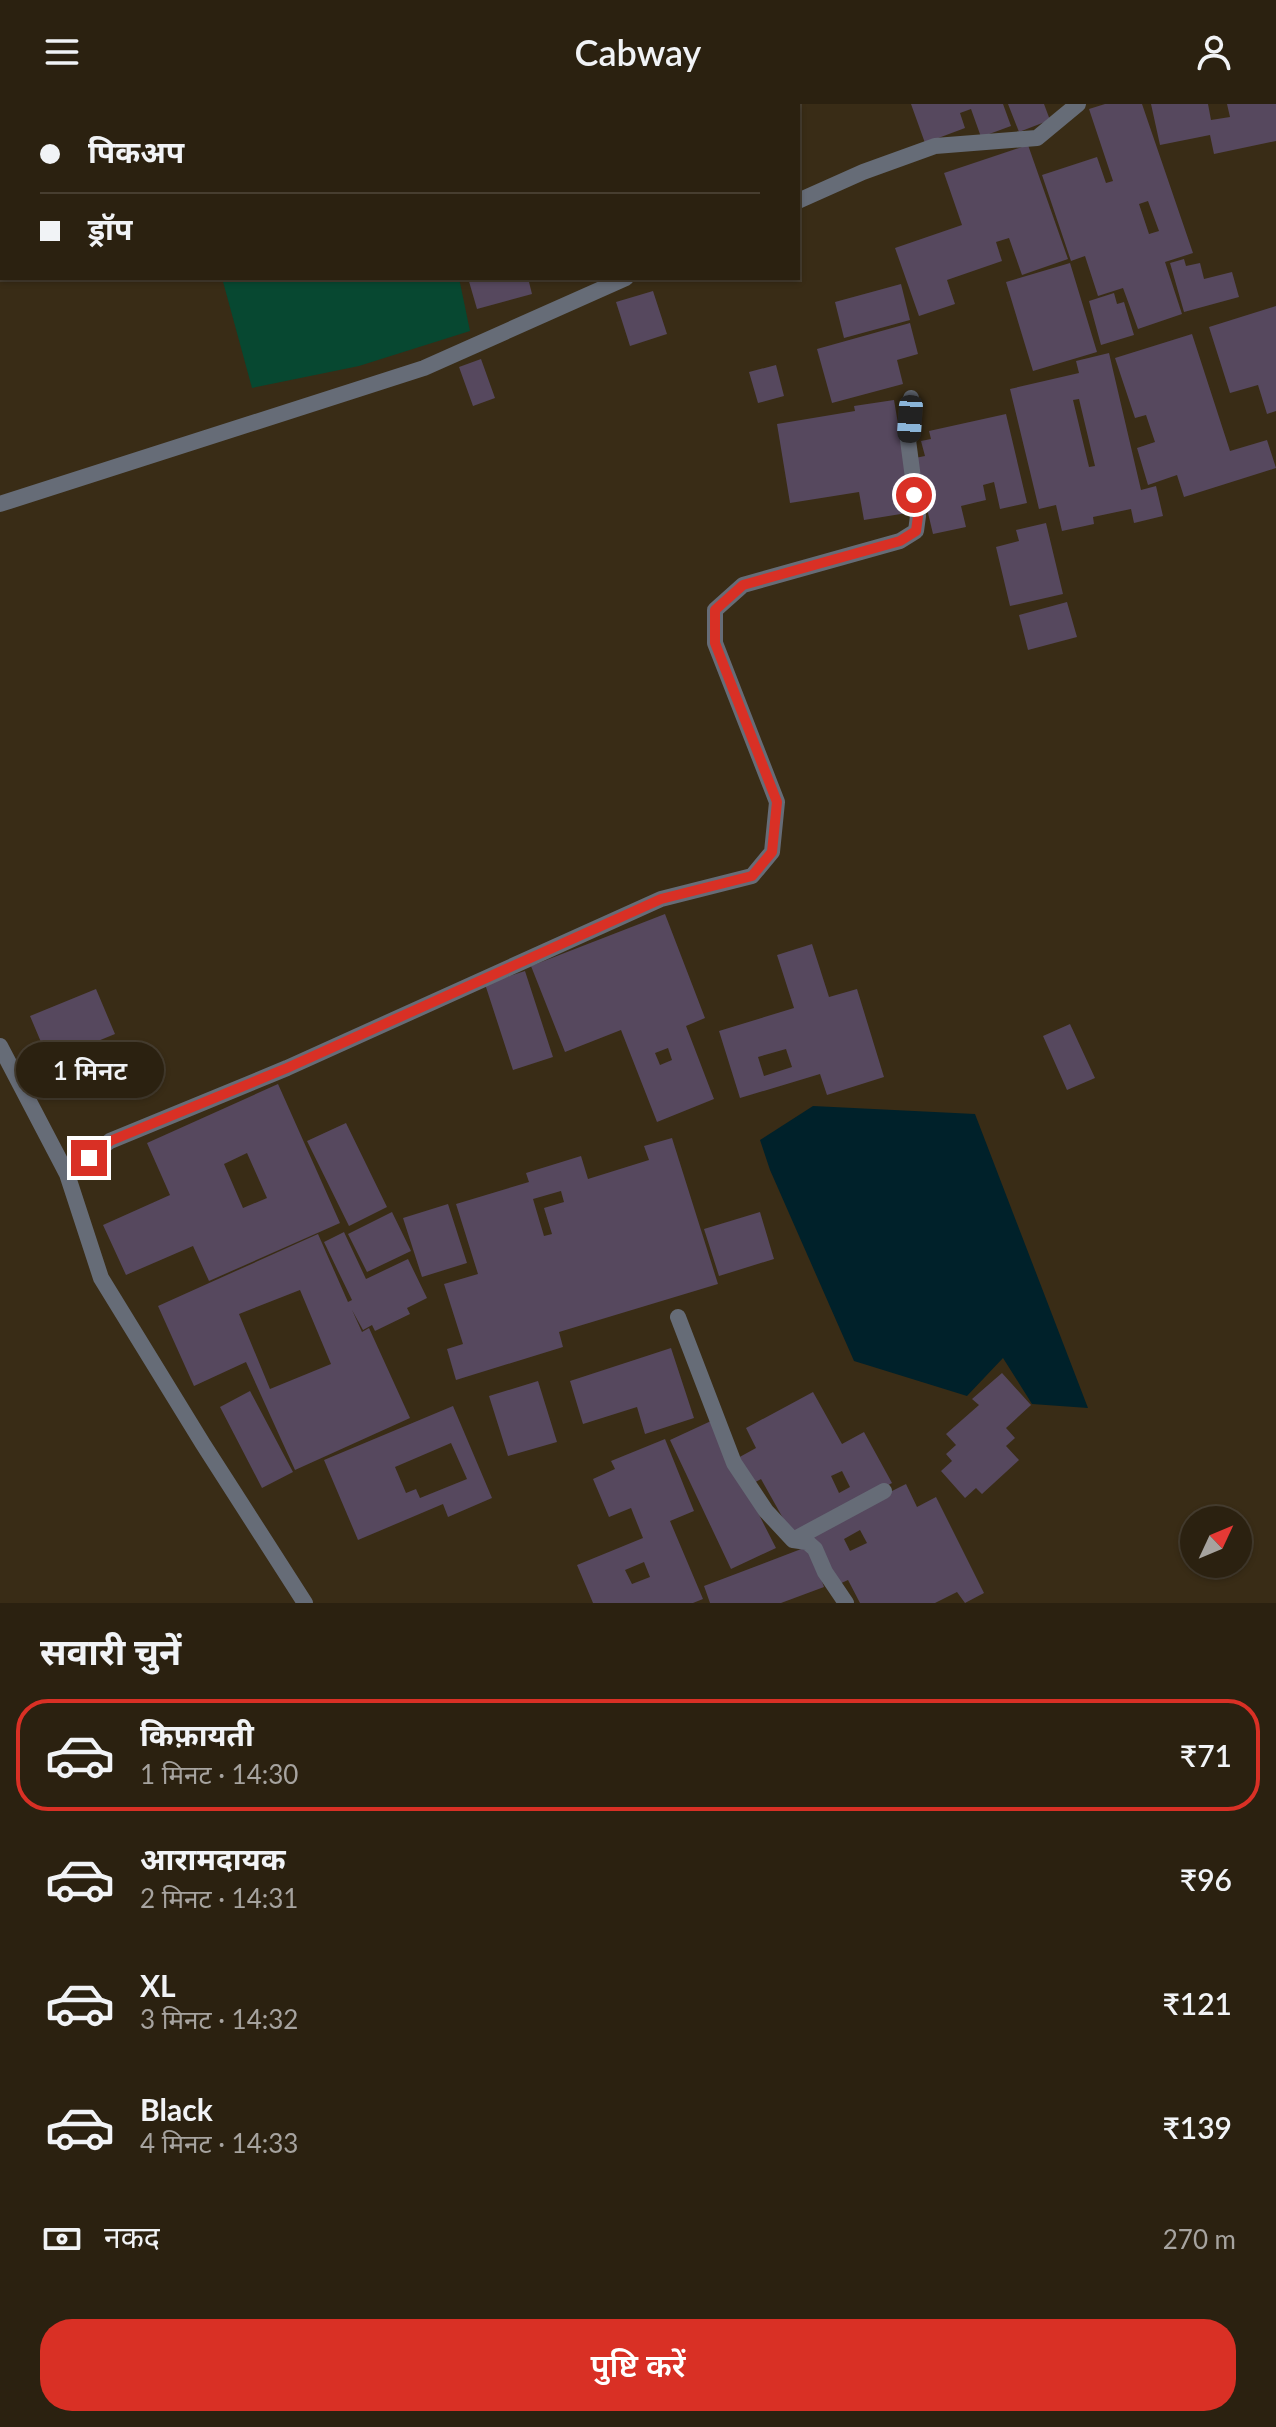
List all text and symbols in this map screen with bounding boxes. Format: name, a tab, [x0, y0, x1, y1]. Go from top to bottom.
icon: menu	[40, 30, 84, 74]
text: Cabway	[575, 30, 701, 74]
icon: person	[1192, 30, 1236, 74]
text: पिकअप	[88, 133, 184, 169]
text: ड्रॉप	[88, 210, 132, 246]
car	[896, 394, 924, 444]
route start	[896, 477, 932, 513]
callout: 1 मिनट	[15, 1042, 163, 1098]
text: 1 मिनट	[53, 1054, 127, 1086]
route end	[71, 1140, 107, 1176]
north arrow	[1180, 1506, 1252, 1578]
map controls	[1180, 1506, 1252, 1578]
text: सवारी चुनें	[40, 1629, 181, 1673]
text: किफ़ायती	[140, 1716, 254, 1752]
icon: car	[44, 1719, 116, 1791]
text: ₹71	[1180, 1737, 1232, 1773]
text: 1 मिनट · 14:30	[140, 1758, 298, 1790]
text: आरामदायक	[140, 1840, 286, 1876]
icon: car	[44, 1843, 116, 1915]
text: ₹96	[1180, 1861, 1232, 1897]
text: 2 मिनट · 14:31	[140, 1882, 298, 1914]
icon: car	[44, 1967, 116, 2039]
text: XL	[140, 1967, 176, 2003]
text: ₹121	[1162, 1985, 1232, 2021]
text: 3 मिनट · 14:32	[140, 2003, 298, 2035]
icon: car	[44, 2091, 116, 2163]
text: Black	[140, 2091, 213, 2127]
text: ₹139	[1162, 2109, 1232, 2145]
text: 4 मिनट · 14:33	[140, 2127, 298, 2159]
icon: cash	[40, 2217, 84, 2261]
text: नकद	[104, 2218, 160, 2254]
text: 270 m	[1163, 2223, 1236, 2255]
button: पुष्टि करें	[40, 2319, 1236, 2411]

